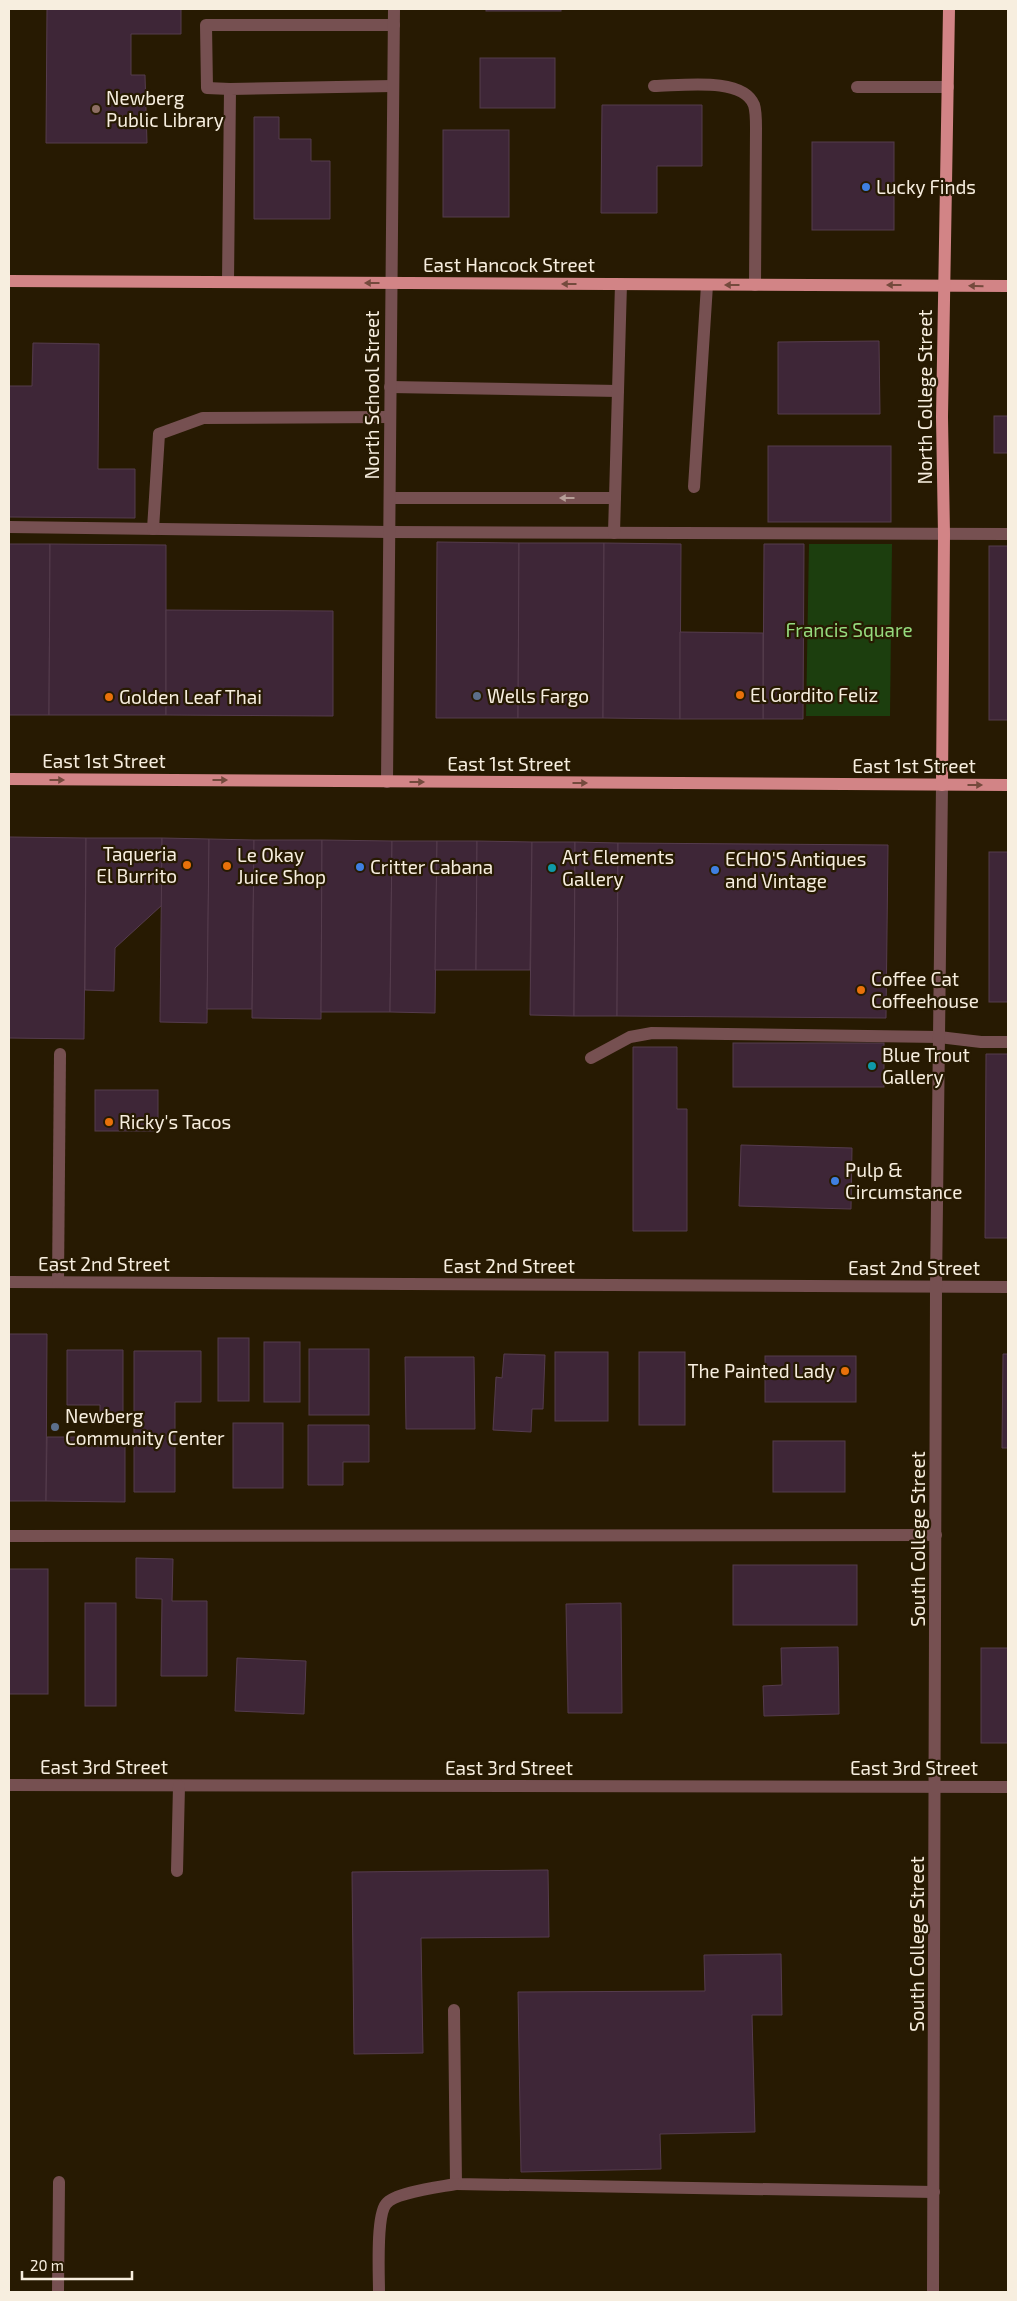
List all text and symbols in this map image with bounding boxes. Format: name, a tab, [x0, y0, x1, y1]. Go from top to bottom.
place label: Newberg Public Library	[106, 86, 224, 131]
marker: Newberg Public Library	[90, 103, 102, 115]
place label: Lucky Finds	[876, 175, 976, 198]
marker: Lucky Finds	[860, 181, 872, 193]
street label: East Hancock Street	[423, 253, 595, 276]
one-way arrow	[364, 279, 380, 287]
one-way arrow	[561, 280, 577, 288]
one-way arrow	[724, 281, 740, 289]
one-way arrow	[886, 281, 902, 289]
one-way arrow	[967, 282, 983, 290]
street label: North College Street	[913, 309, 936, 485]
street label: North School Street	[360, 310, 383, 480]
one-way arrow	[558, 494, 574, 502]
park label: Francis Square	[785, 618, 913, 641]
place label: El Gordito Feliz	[750, 683, 878, 706]
place label: Wells Fargo	[487, 684, 589, 707]
place label: Golden Leaf Thai	[119, 685, 262, 708]
marker: El Gordito Feliz	[734, 689, 746, 701]
marker: Wells Fargo	[471, 690, 483, 702]
marker: Golden Leaf Thai	[103, 691, 115, 703]
street label: East 1st Street	[42, 749, 166, 772]
street label: East 1st Street	[447, 752, 571, 775]
street label: East 1st Street	[852, 754, 976, 777]
one-way arrow	[50, 776, 66, 784]
one-way arrow	[212, 776, 228, 784]
one-way arrow	[410, 778, 426, 786]
one-way arrow	[572, 779, 588, 787]
one-way arrow	[967, 781, 983, 789]
place label: Taqueria El Burrito	[96, 842, 177, 887]
place label: Le Okay Juice Shop	[237, 843, 326, 888]
place label: Art Elements Gallery	[562, 845, 674, 890]
place label: ECHO'S Antiques and Vintage	[725, 847, 866, 892]
place label: Critter Cabana	[370, 855, 493, 878]
marker: Taqueria El Burrito	[181, 859, 193, 871]
marker: Le Okay Juice Shop	[221, 860, 233, 872]
marker: Critter Cabana	[354, 861, 366, 873]
marker: Art Elements Gallery	[546, 862, 558, 874]
marker: ECHO'S Antiques and Vintage	[709, 864, 721, 876]
place label: Coffee Cat Coffeehouse	[871, 967, 979, 1012]
marker: Coffee Cat Coffeehouse	[855, 984, 867, 996]
place label: Blue Trout Gallery	[882, 1043, 970, 1088]
marker: Blue Trout Gallery	[866, 1060, 878, 1072]
place label: Ricky's Tacos	[119, 1110, 231, 1133]
marker: Ricky's Tacos	[103, 1116, 115, 1128]
place label: Pulp & Circumstance	[845, 1158, 962, 1203]
marker: Pulp & Circumstance	[829, 1175, 841, 1187]
street label: East 2nd Street	[38, 1252, 170, 1275]
street label: East 2nd Street	[443, 1254, 575, 1277]
street label: East 2nd Street	[848, 1256, 980, 1279]
place label: The Painted Lady	[687, 1359, 835, 1382]
marker: The Painted Lady	[839, 1365, 851, 1377]
place label: Newberg Community Center	[65, 1404, 225, 1449]
marker: Newberg Community Center	[49, 1421, 61, 1433]
street label: South College Street	[906, 1451, 929, 1627]
street label: East 3rd Street	[40, 1755, 168, 1778]
street label: East 3rd Street	[445, 1756, 573, 1779]
street label: East 3rd Street	[850, 1756, 978, 1779]
street label: South College Street	[905, 1856, 928, 2032]
scale bar	[22, 2248, 132, 2280]
text: 20 m	[30, 2256, 64, 2274]

